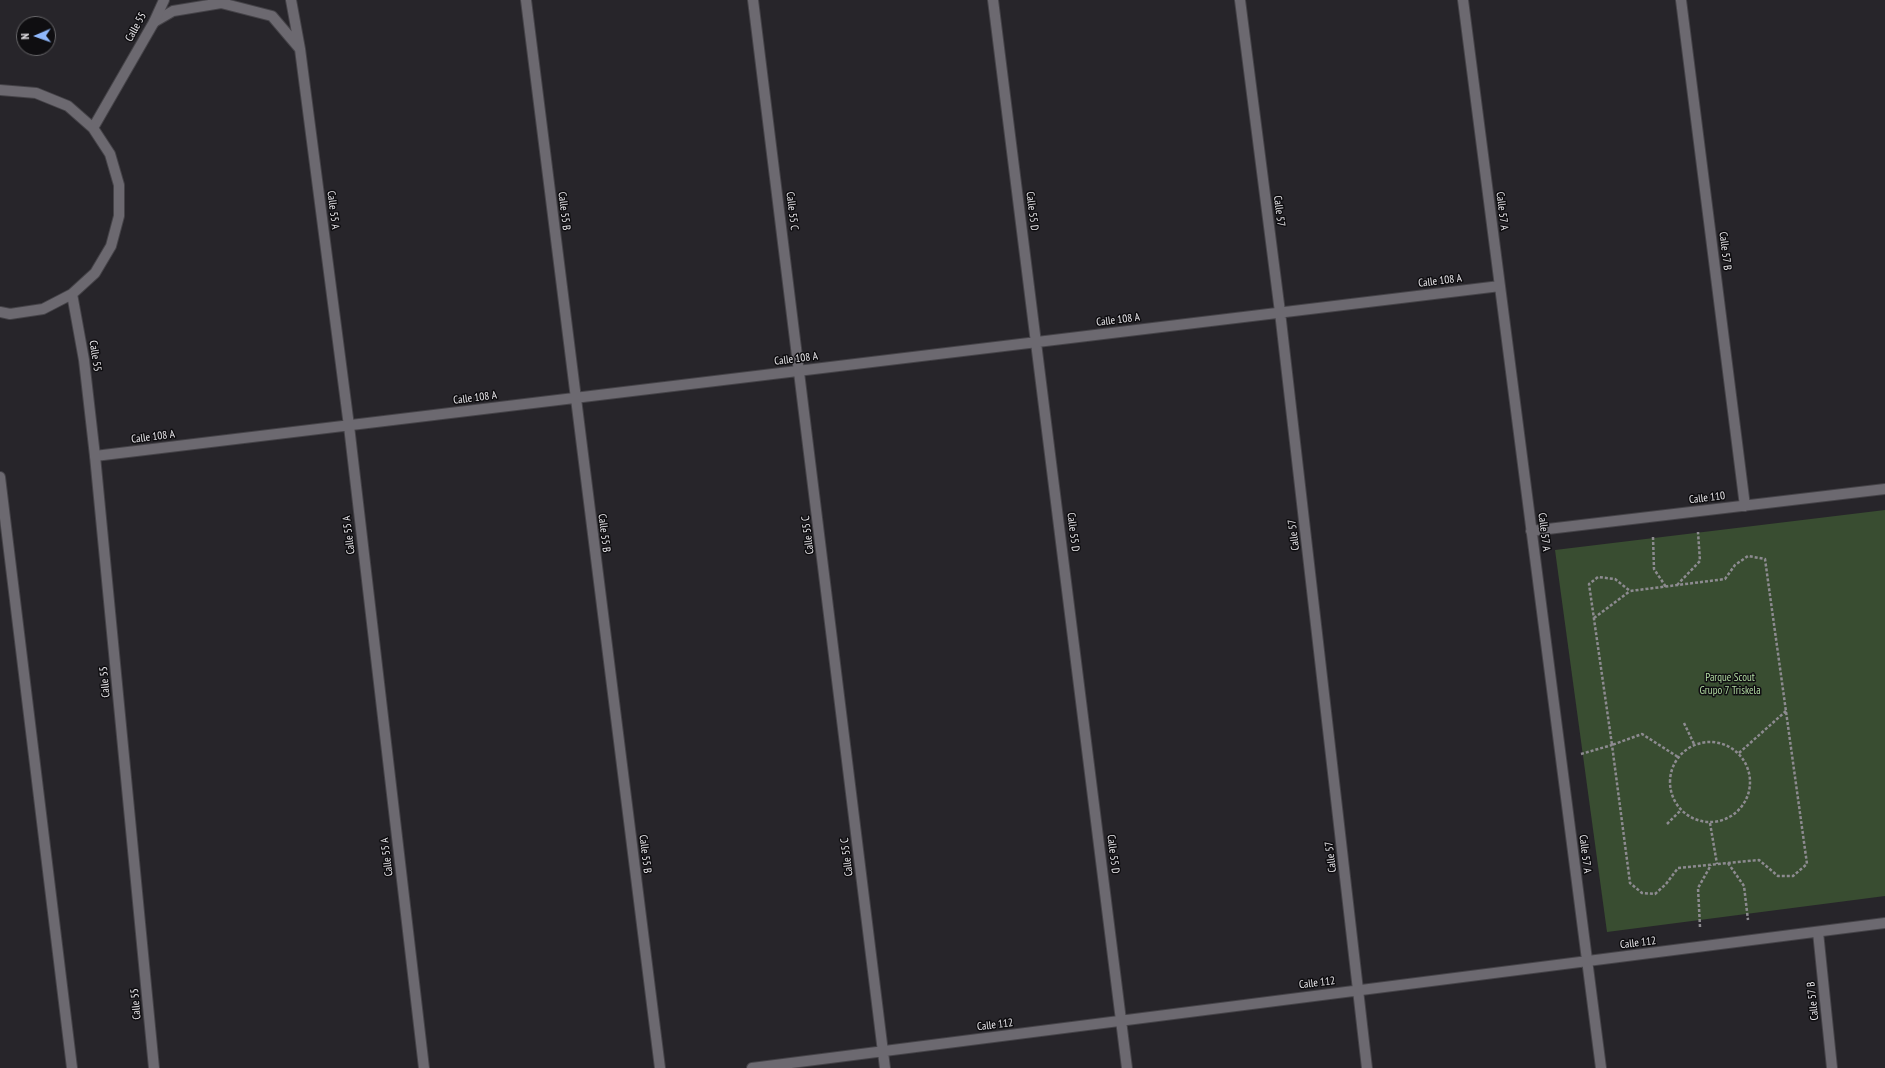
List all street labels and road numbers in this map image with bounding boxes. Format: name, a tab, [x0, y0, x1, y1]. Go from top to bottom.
street label: Calle 55	[123, 10, 149, 44]
street label: Calle 55 A	[324, 190, 342, 230]
street label: Calle 55 B	[555, 191, 573, 231]
street label: Calle 55 C	[783, 191, 801, 231]
street label: Calle 55 D	[1023, 191, 1041, 231]
street label: Calle 57 A	[1493, 191, 1511, 231]
street label: Calle 57	[1271, 195, 1287, 227]
street label: Calle 57 B	[1716, 231, 1734, 271]
street label: Calle 108 A	[1418, 272, 1462, 290]
street label: Calle 108 A	[1096, 311, 1140, 329]
street label: Calle 55	[86, 340, 104, 372]
street label: Calle 108 A	[774, 350, 818, 368]
street label: Calle 108 A	[453, 389, 497, 407]
street label: Calle 108 A	[131, 428, 175, 446]
street label: Calle 110	[1688, 489, 1726, 507]
street label: Calle 55 D	[1064, 512, 1082, 552]
street label: Calle 57 A	[1535, 512, 1553, 552]
street label: Calle 55 B	[595, 513, 613, 553]
street label: Calle 55 A	[340, 515, 358, 555]
street label: Calle 55 C	[799, 515, 817, 555]
street label: Calle 57	[1286, 519, 1302, 551]
street label: Calle 55	[97, 666, 113, 698]
street label: Calle 55 B	[636, 834, 654, 874]
street label: Calle 55 D	[1104, 834, 1122, 874]
street label: Calle 57 A	[1576, 834, 1594, 874]
street label: Calle 55 A	[378, 837, 396, 877]
street label: Calle 55 C	[838, 837, 856, 877]
street label: Calle 57	[1323, 841, 1339, 873]
street label: Calle 112	[1619, 934, 1657, 952]
street label: Calle 112	[1298, 974, 1336, 992]
street label: Calle 57 B	[1804, 981, 1822, 1021]
street label: Calle 55	[128, 988, 144, 1020]
street label: Calle 112	[976, 1016, 1014, 1034]

